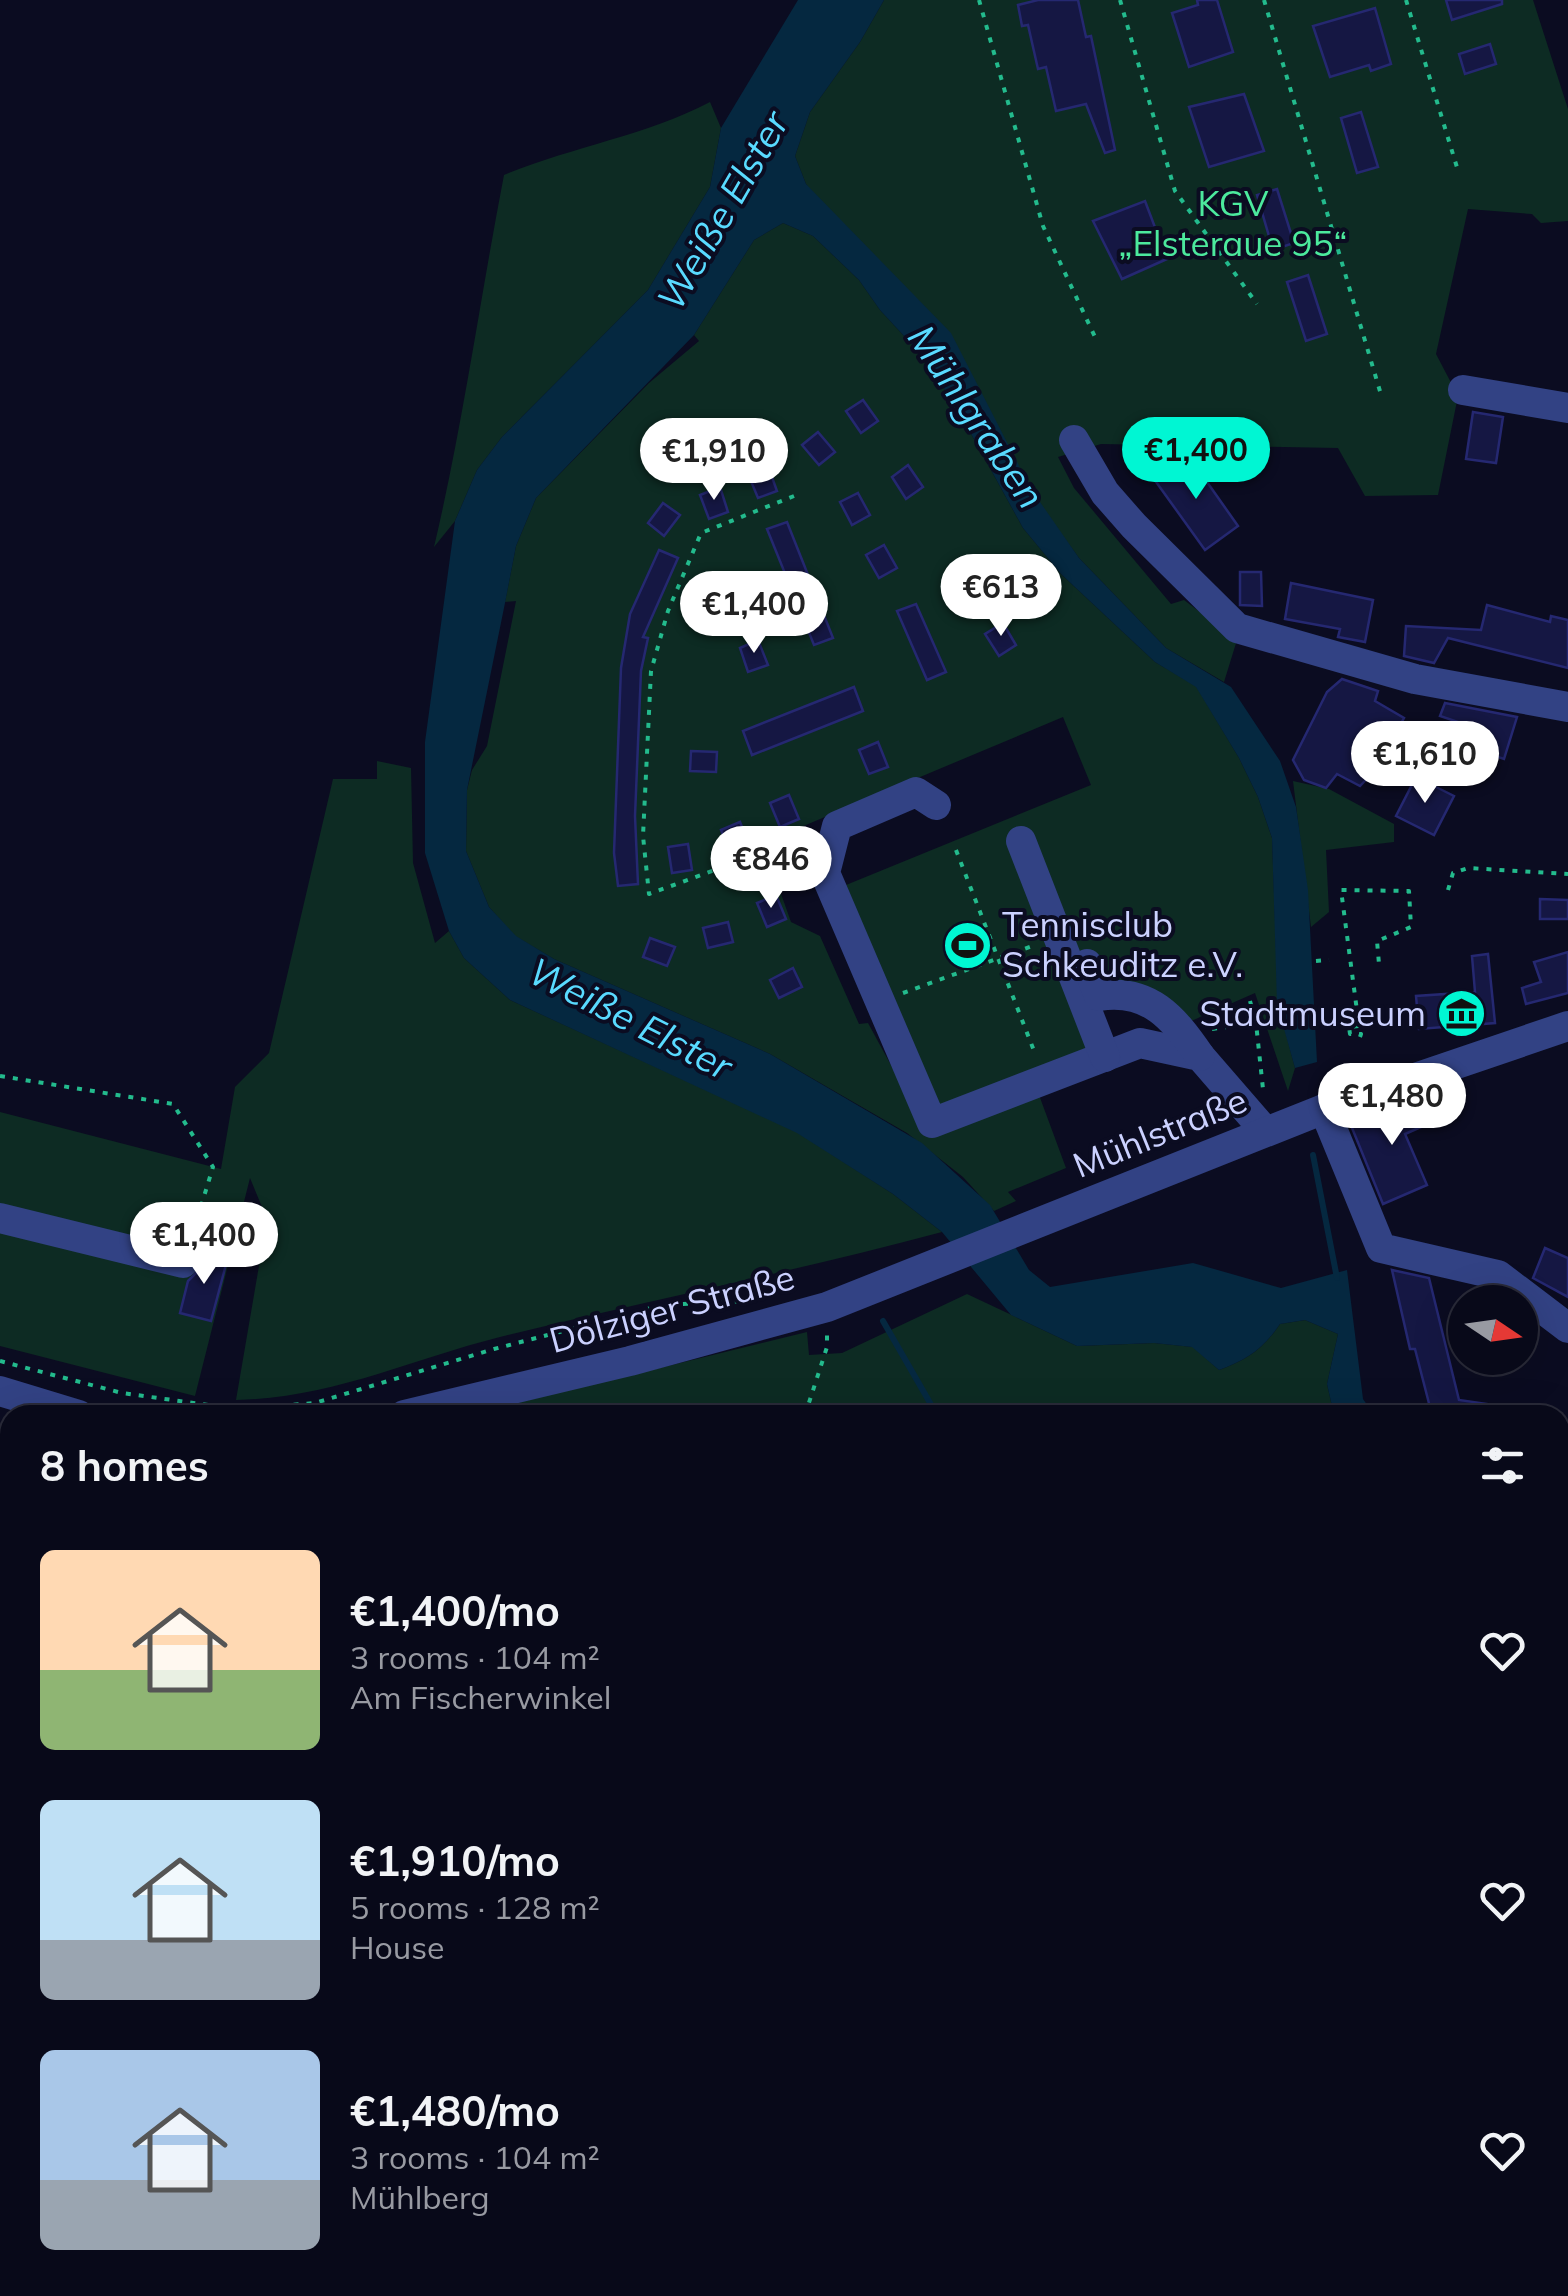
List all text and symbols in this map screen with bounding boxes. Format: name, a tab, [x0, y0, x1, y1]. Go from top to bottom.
water label: Weiße Elster	[646, 100, 800, 319]
park label: KGV „Elsteraue 95“	[1119, 181, 1347, 265]
water label: Mühlgraben	[898, 316, 1056, 517]
pin: €1,400	[1115, 417, 1277, 502]
pin: €1,910	[633, 418, 795, 503]
text: €1,400	[1144, 429, 1248, 469]
text: €1,910	[662, 430, 766, 470]
pin: €613	[942, 554, 1060, 639]
text: €613	[963, 566, 1039, 606]
pin: €1,400	[673, 571, 835, 656]
text: €1,400	[702, 583, 806, 623]
pin: €1,610	[1344, 721, 1506, 806]
text: €1,610	[1373, 733, 1477, 773]
pin: €846	[712, 826, 830, 911]
text: €846	[733, 838, 809, 878]
place label: Tennisclub Schkeuditz e.V.	[1002, 902, 1243, 986]
sports icon: Tennisclub Schkeuditz e.V.	[941, 919, 993, 971]
water label: Weiße Elster	[521, 946, 742, 1091]
museum icon: Stadtmuseum	[1435, 988, 1487, 1040]
place label: Stadtmuseum	[1200, 991, 1426, 1035]
pin: €1,480	[1311, 1063, 1473, 1148]
text: €1,480	[1340, 1075, 1444, 1115]
street label: Mühlstraße	[1066, 1077, 1253, 1187]
pin: €1,400	[123, 1202, 285, 1287]
text: €1,400	[152, 1214, 256, 1254]
street label: Dölziger Straße	[544, 1254, 799, 1362]
north arrow	[1448, 1285, 1538, 1375]
map controls	[1448, 1285, 1538, 1375]
icon: filters	[1475, 1438, 1530, 1493]
text: 8 homes	[40, 1439, 209, 1492]
text: €1,400/mo	[350, 1584, 560, 1637]
icon: home	[120, 1590, 240, 1710]
icon: heart	[1475, 1623, 1530, 1678]
text: 3 rooms · 104 m²	[350, 1637, 600, 1677]
text: Am Fischerwinkel	[350, 1677, 611, 1717]
text: €1,910/mo	[350, 1834, 560, 1887]
icon: home	[120, 1840, 240, 1960]
icon: heart	[1475, 1873, 1530, 1928]
text: 5 rooms · 128 m²	[350, 1887, 600, 1927]
text: House	[350, 1927, 445, 1967]
text: €1,480/mo	[350, 2084, 560, 2137]
icon: home	[120, 2090, 240, 2210]
icon: heart	[1475, 2123, 1530, 2178]
text: 3 rooms · 104 m²	[350, 2137, 600, 2177]
text: Mühlberg	[350, 2177, 490, 2217]

